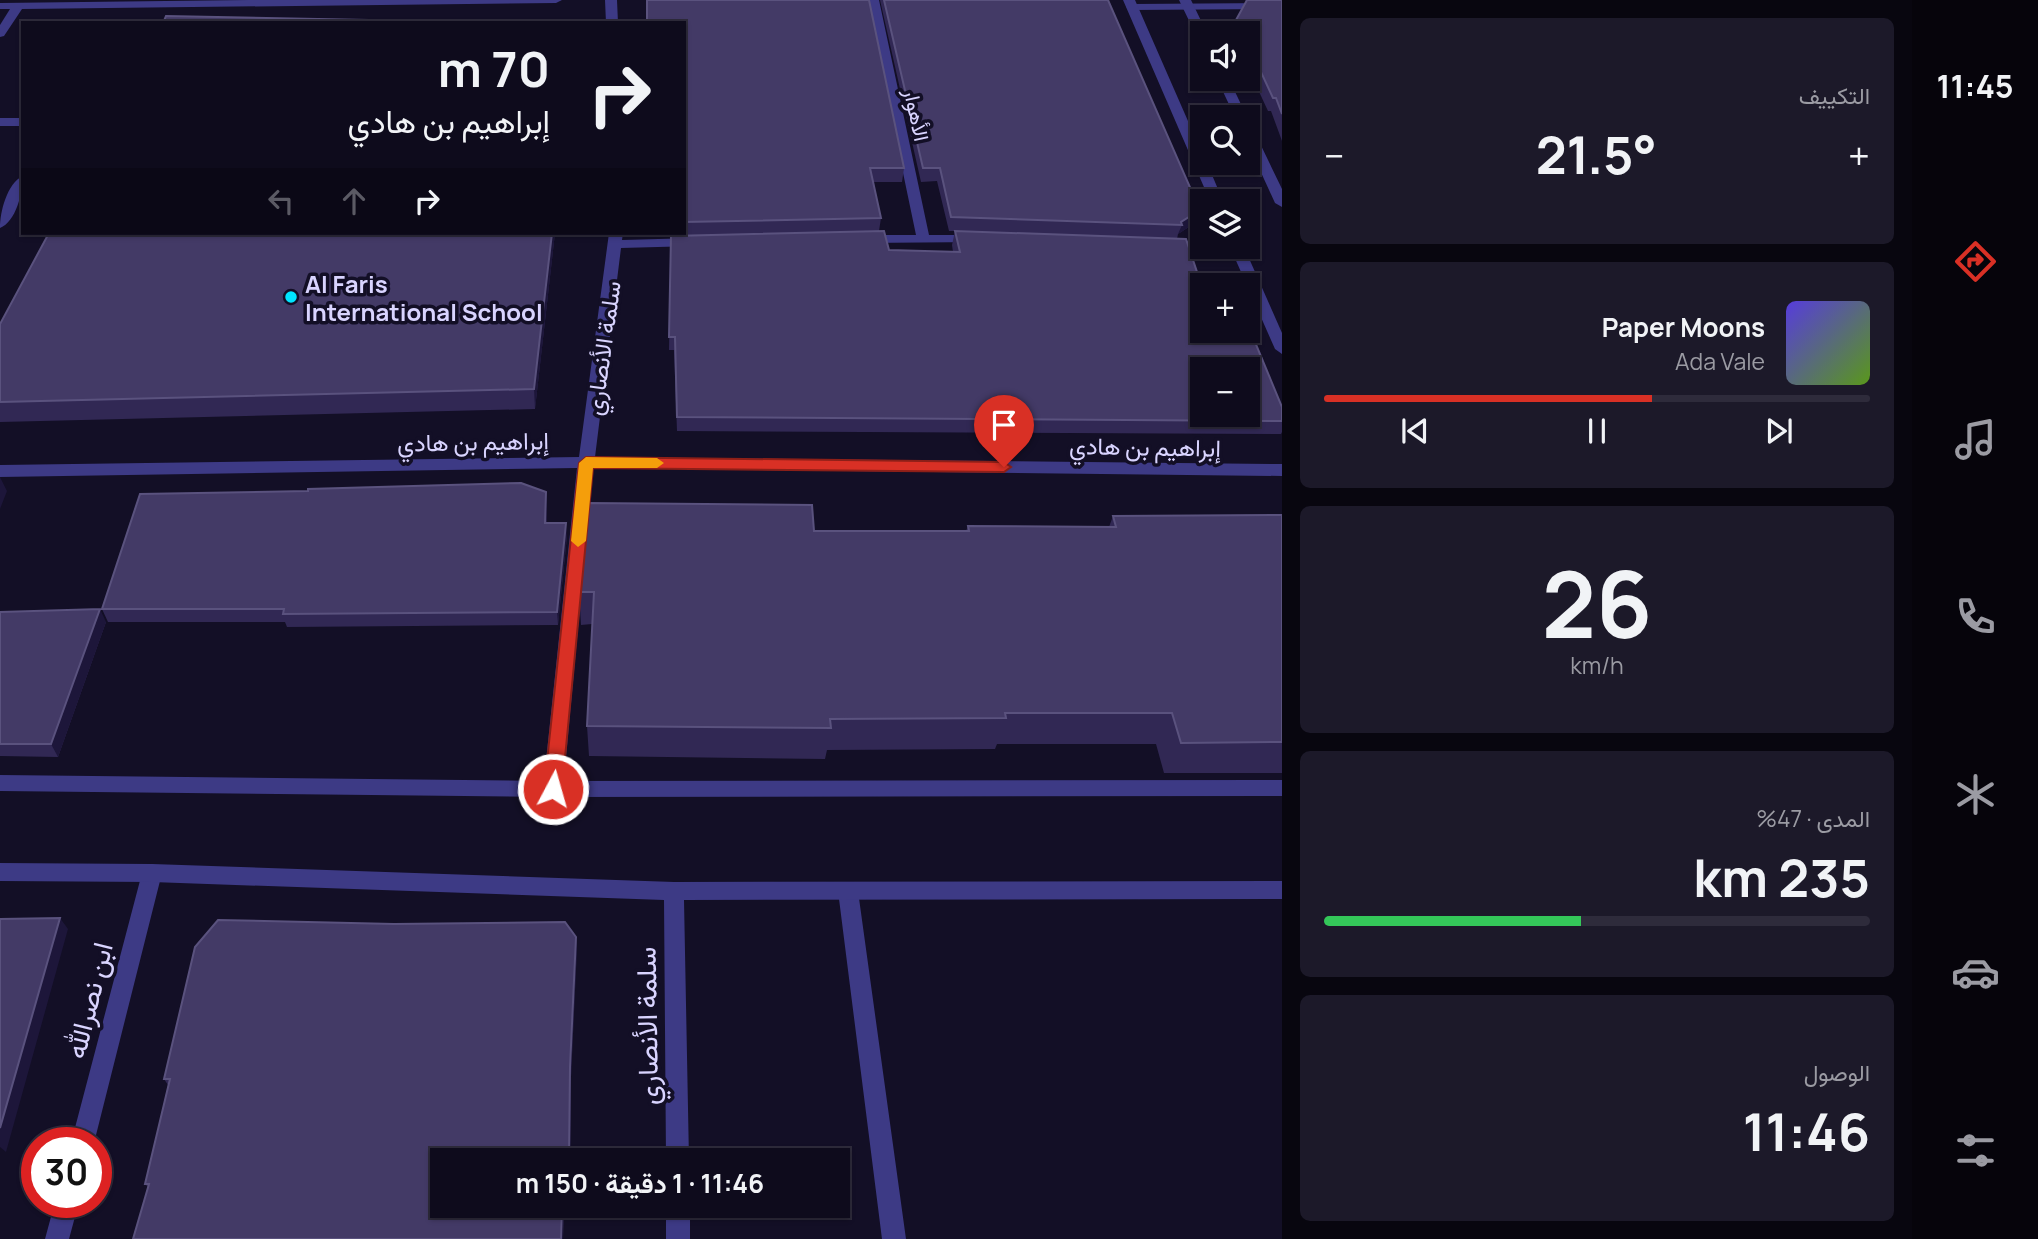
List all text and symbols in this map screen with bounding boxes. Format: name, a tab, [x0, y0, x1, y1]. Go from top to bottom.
map controls	[1190, 21, 1260, 427]
button: sound	[1190, 21, 1260, 91]
text: 70 m	[438, 35, 550, 102]
icon: right	[574, 49, 665, 140]
text: 11:45	[1936, 64, 2014, 108]
text: التكييف	[1799, 79, 1870, 111]
street label: الأهوار	[898, 85, 936, 144]
text: إبراهيم بن هادي	[348, 99, 550, 143]
button: search	[1190, 105, 1260, 175]
text: 21.5°	[1536, 119, 1657, 190]
text: −	[1324, 129, 1345, 181]
text: +	[1848, 129, 1870, 181]
icon: left	[262, 182, 300, 220]
icon: ahead	[335, 182, 373, 220]
icon: right	[408, 182, 446, 220]
button: layers	[1190, 189, 1260, 259]
icon: directions	[1951, 237, 2000, 286]
place label: Al Faris International School	[305, 267, 543, 328]
button: +	[1190, 273, 1260, 343]
street label: سلمة الأنصاري	[576, 279, 632, 418]
marker: Al Faris International School	[283, 289, 299, 305]
text: Paper Moons	[1602, 309, 1765, 345]
text: Ada Vale	[1675, 345, 1765, 377]
button: −	[1190, 357, 1260, 427]
pin	[974, 395, 1034, 467]
icon: arrive	[985, 406, 1023, 444]
icon: previous	[1396, 412, 1434, 450]
icon: pause	[1578, 412, 1616, 450]
icon: next	[1760, 412, 1798, 450]
icon: music	[1951, 415, 2000, 464]
street label: إبراهيم بن هادي	[397, 423, 549, 463]
street label: إبراهيم بن هادي	[1069, 428, 1221, 468]
text: 26	[1542, 541, 1652, 665]
icon: phone	[1951, 592, 2000, 641]
text: km/h	[1570, 649, 1624, 681]
position arrow	[516, 752, 590, 826]
icon: climate	[1951, 770, 2000, 819]
text: المدى · 47%	[1756, 802, 1870, 834]
text: 235 km	[1693, 842, 1870, 913]
street label: ابن نصرالله	[55, 938, 121, 1062]
street label: سلمة الأنصاري	[626, 946, 671, 1105]
icon: car	[1951, 948, 2000, 997]
text: الوصول	[1804, 1056, 1870, 1088]
text: 11:46	[1743, 1096, 1870, 1167]
icon: filters	[1951, 1126, 2000, 1175]
speed limit sign: 30	[21, 1127, 112, 1218]
text: 11:46 · 1 دقيقة · 150 m	[516, 1165, 764, 1201]

